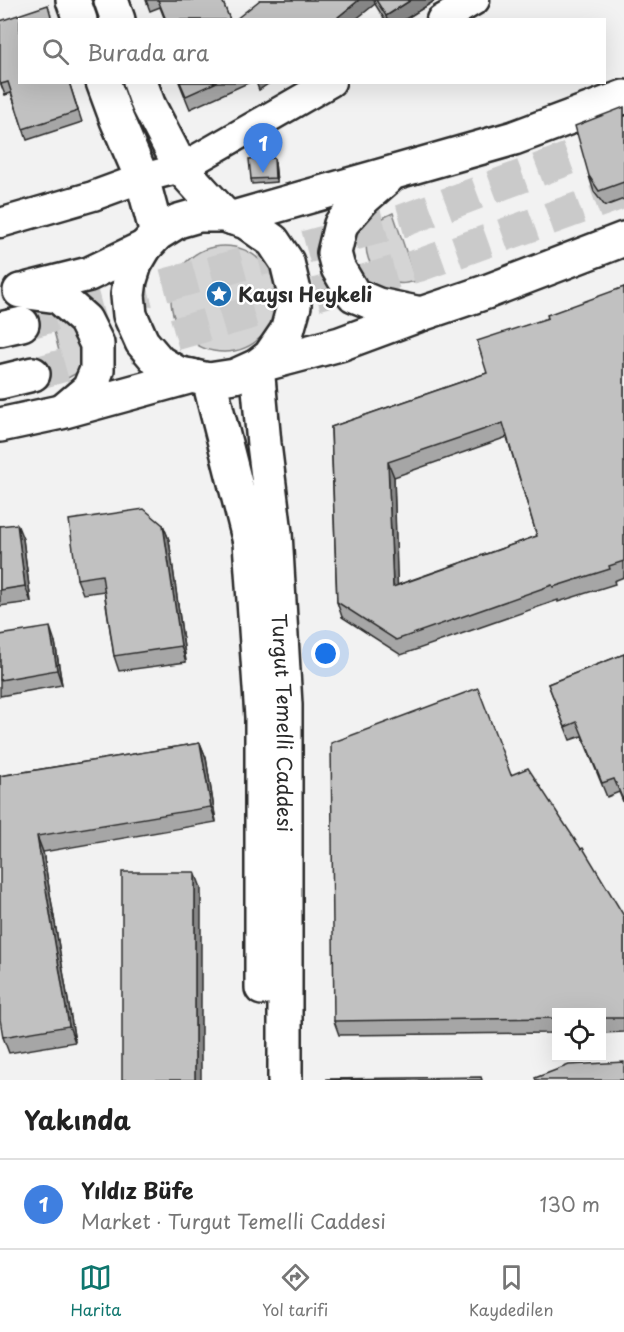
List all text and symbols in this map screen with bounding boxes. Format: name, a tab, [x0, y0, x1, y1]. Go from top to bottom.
search box	[18, 18, 606, 84]
icon: search	[39, 35, 72, 68]
text: Burada ara	[87, 35, 209, 68]
pin: 1	[244, 124, 282, 173]
place icon: Kaysı Heykeli	[204, 279, 234, 309]
place label: Kaysı Heykeli	[238, 279, 372, 309]
street label: Turgut Temelli Caddesi	[265, 613, 300, 832]
your location	[311, 639, 340, 668]
map controls	[552, 1008, 606, 1062]
button: locate	[552, 1008, 606, 1062]
text: Yakında	[24, 1100, 131, 1139]
text: Yıldız Büfe	[81, 1173, 194, 1206]
text: 1	[39, 1189, 48, 1219]
text: 130 m	[540, 1189, 600, 1219]
text: Market · Turgut Temelli Caddesi	[81, 1206, 386, 1236]
tab: Harita	[70, 1261, 121, 1321]
tab: Yol tarifi	[262, 1261, 328, 1321]
tab: Kaydedilen	[469, 1261, 554, 1321]

